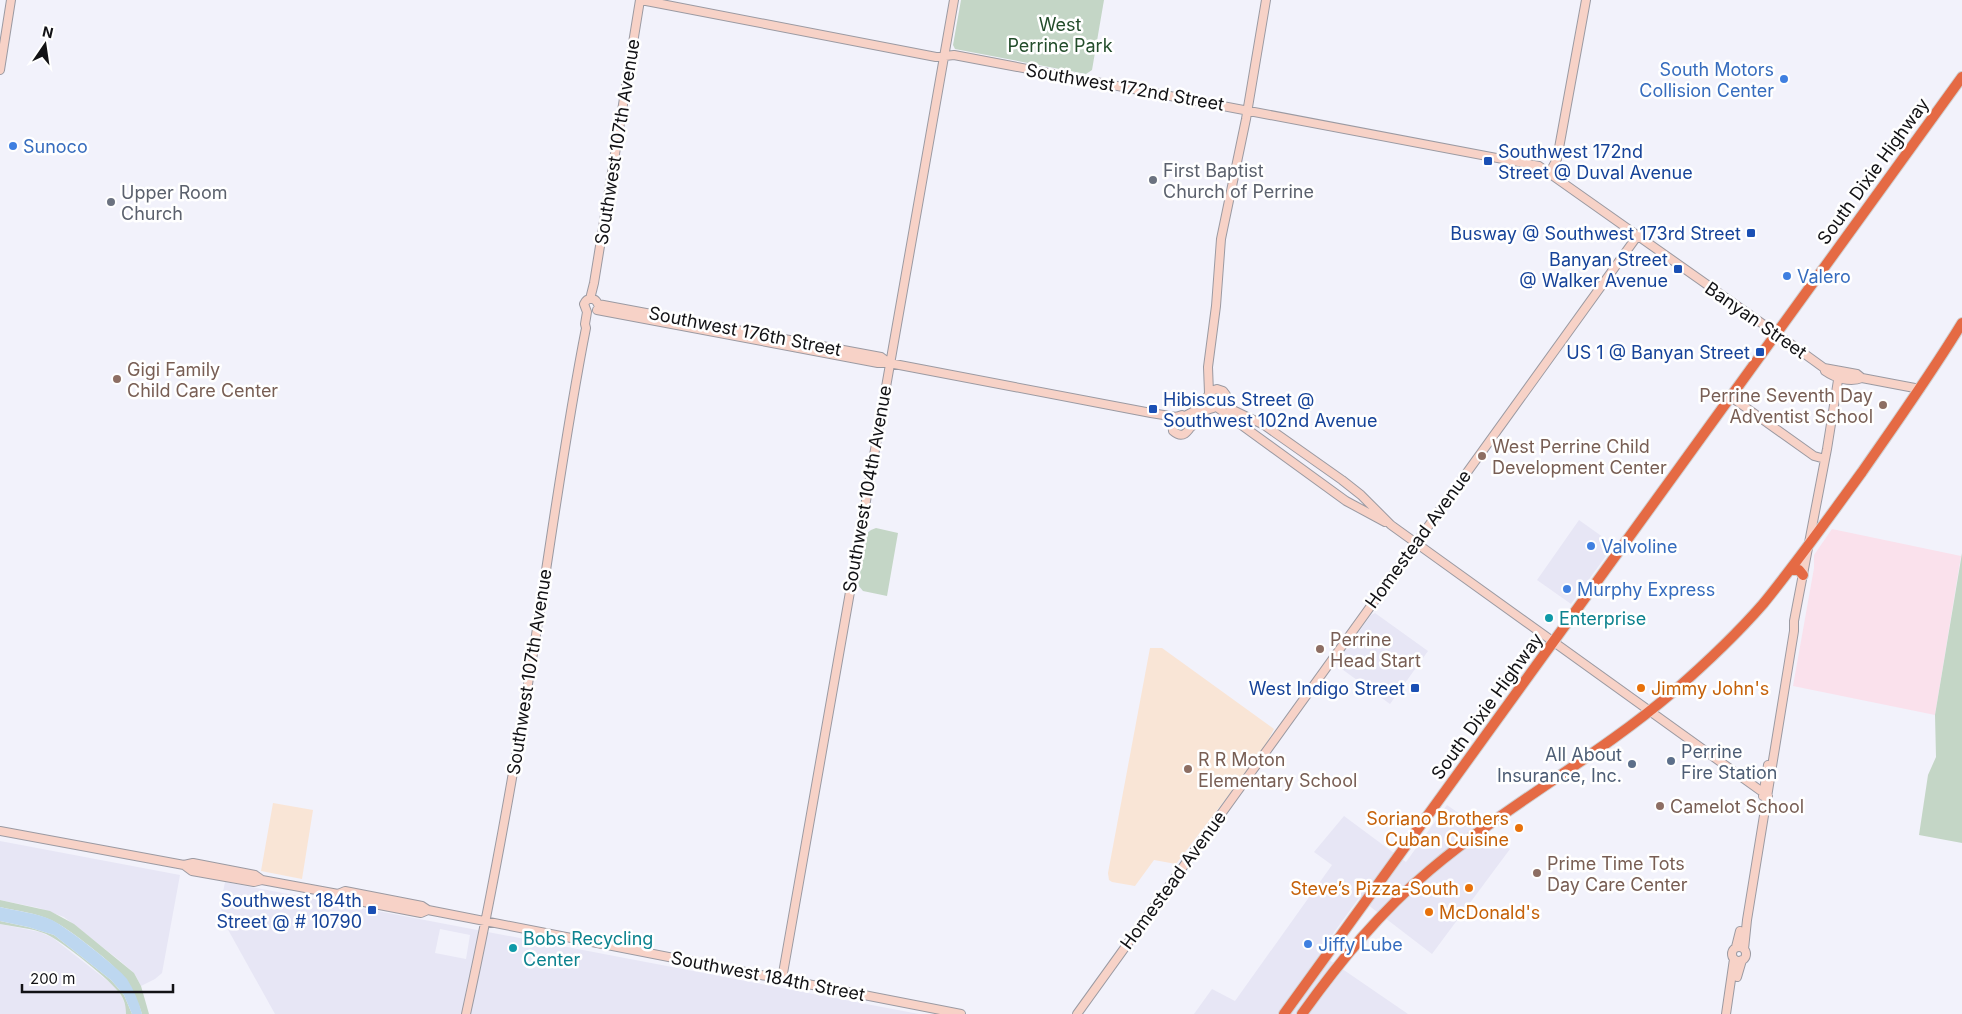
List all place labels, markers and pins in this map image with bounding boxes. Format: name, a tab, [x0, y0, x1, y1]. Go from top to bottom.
place label: South Motors Collision Center	[1639, 59, 1774, 101]
marker: South Motors Collision Center	[1778, 73, 1790, 85]
place label: Sunoco	[23, 136, 88, 157]
marker: Sunoco	[7, 140, 19, 152]
place label: Southwest 172nd Street @ Duval Avenue	[1498, 141, 1693, 183]
marker: Southwest 172nd Street @ Duval Avenue	[1482, 155, 1494, 167]
place label: First Baptist Church of Perrine	[1163, 160, 1314, 202]
marker: First Baptist Church of Perrine	[1147, 174, 1159, 186]
place label: Upper Room Church	[121, 182, 227, 224]
marker: Upper Room Church	[105, 196, 117, 208]
place label: Busway @ Southwest 173rd Street	[1450, 223, 1741, 244]
marker: Busway @ Southwest 173rd Street	[1745, 227, 1757, 239]
place label: Banyan Street @ Walker Avenue	[1519, 249, 1668, 291]
marker: Banyan Street @ Walker Avenue	[1672, 263, 1684, 275]
place label: Valero	[1797, 266, 1851, 287]
marker: Valero	[1781, 270, 1793, 282]
place label: US 1 @ Banyan Street	[1566, 342, 1750, 363]
marker: US 1 @ Banyan Street	[1754, 346, 1766, 358]
place label: Gigi Family Child Care Center	[127, 359, 278, 401]
marker: Gigi Family Child Care Center	[111, 373, 123, 385]
place label: Perrine Seventh Day Adventist School	[1699, 385, 1873, 427]
place label: Hibiscus Street @ Southwest 102nd Avenue	[1163, 389, 1377, 431]
marker: Perrine Seventh Day Adventist School	[1877, 399, 1889, 411]
marker: Hibiscus Street @ Southwest 102nd Avenue	[1147, 403, 1159, 415]
place label: West Perrine Child Development Center	[1492, 436, 1667, 478]
marker: West Perrine Child Development Center	[1476, 450, 1488, 462]
place label: Valvoline	[1601, 536, 1677, 557]
marker: Valvoline	[1585, 540, 1597, 552]
place label: Murphy Express	[1577, 579, 1715, 600]
marker: Murphy Express	[1561, 583, 1573, 595]
place label: Enterprise	[1559, 608, 1646, 629]
marker: Enterprise	[1543, 612, 1555, 624]
place label: Perrine Head Start	[1330, 629, 1421, 671]
marker: Perrine Head Start	[1314, 643, 1326, 655]
place label: West Indigo Street	[1249, 678, 1405, 699]
place label: Jimmy John's	[1651, 678, 1769, 699]
marker: West Indigo Street	[1409, 682, 1421, 694]
marker: Jimmy John's	[1635, 682, 1647, 694]
place label: Perrine Fire Station	[1681, 741, 1777, 783]
place label: All About Insurance, Inc.	[1497, 744, 1622, 786]
place label: R R Moton Elementary School	[1198, 749, 1357, 791]
marker: Perrine Fire Station	[1665, 755, 1677, 767]
marker: All About Insurance, Inc.	[1626, 758, 1638, 770]
marker: R R Moton Elementary School	[1182, 763, 1194, 775]
place label: Camelot School	[1670, 796, 1804, 817]
marker: Camelot School	[1654, 800, 1666, 812]
place label: Soriano Brothers Cuban Cuisine	[1366, 808, 1509, 850]
marker: Soriano Brothers Cuban Cuisine	[1513, 822, 1525, 834]
place label: Prime Time Tots Day Care Center	[1547, 853, 1688, 895]
marker: Prime Time Tots Day Care Center	[1531, 867, 1543, 879]
place label: Steve’s Pizza-South	[1290, 878, 1459, 899]
marker: Steve’s Pizza-South	[1463, 882, 1475, 894]
place label: Southwest 184th Street @ # 10790	[216, 890, 362, 932]
place label: McDonald's	[1439, 902, 1540, 923]
marker: Southwest 184th Street @ # 10790	[366, 904, 378, 916]
marker: McDonald's	[1423, 906, 1435, 918]
place label: Bobs Recycling Center	[523, 928, 653, 970]
place label: Jiffy Lube	[1318, 934, 1403, 955]
marker: Jiffy Lube	[1302, 938, 1314, 950]
marker: Bobs Recycling Center	[507, 942, 519, 954]

